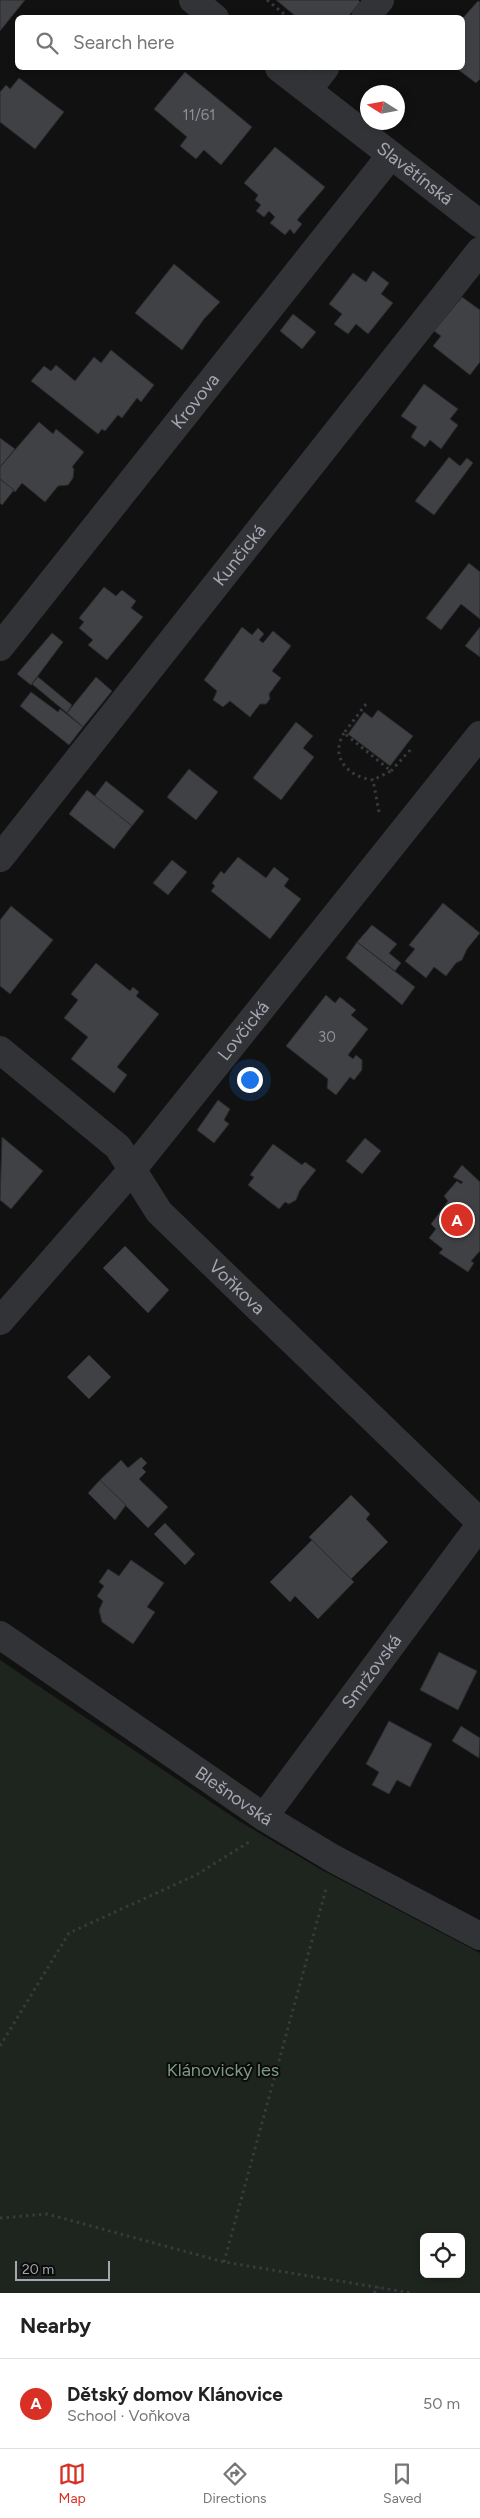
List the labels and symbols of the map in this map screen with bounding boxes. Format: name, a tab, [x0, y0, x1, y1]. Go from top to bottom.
north arrow	[360, 85, 405, 130]
house number: 11/61	[183, 106, 215, 124]
street label: Slavětínská	[372, 137, 457, 210]
street label: Krovova	[167, 369, 224, 433]
street label: Kunčická	[208, 520, 271, 590]
street label: Lovčická	[213, 996, 274, 1065]
house number: 30	[318, 1028, 336, 1046]
your location	[237, 1067, 263, 1093]
pin: A	[441, 1201, 473, 1239]
street label: Voňkova	[204, 1255, 270, 1319]
street label: Smržovská	[337, 1630, 406, 1713]
street label: Blešnovská	[191, 1762, 276, 1830]
park label: Klánovický les	[167, 2059, 279, 2081]
scale bar	[15, 2258, 110, 2281]

